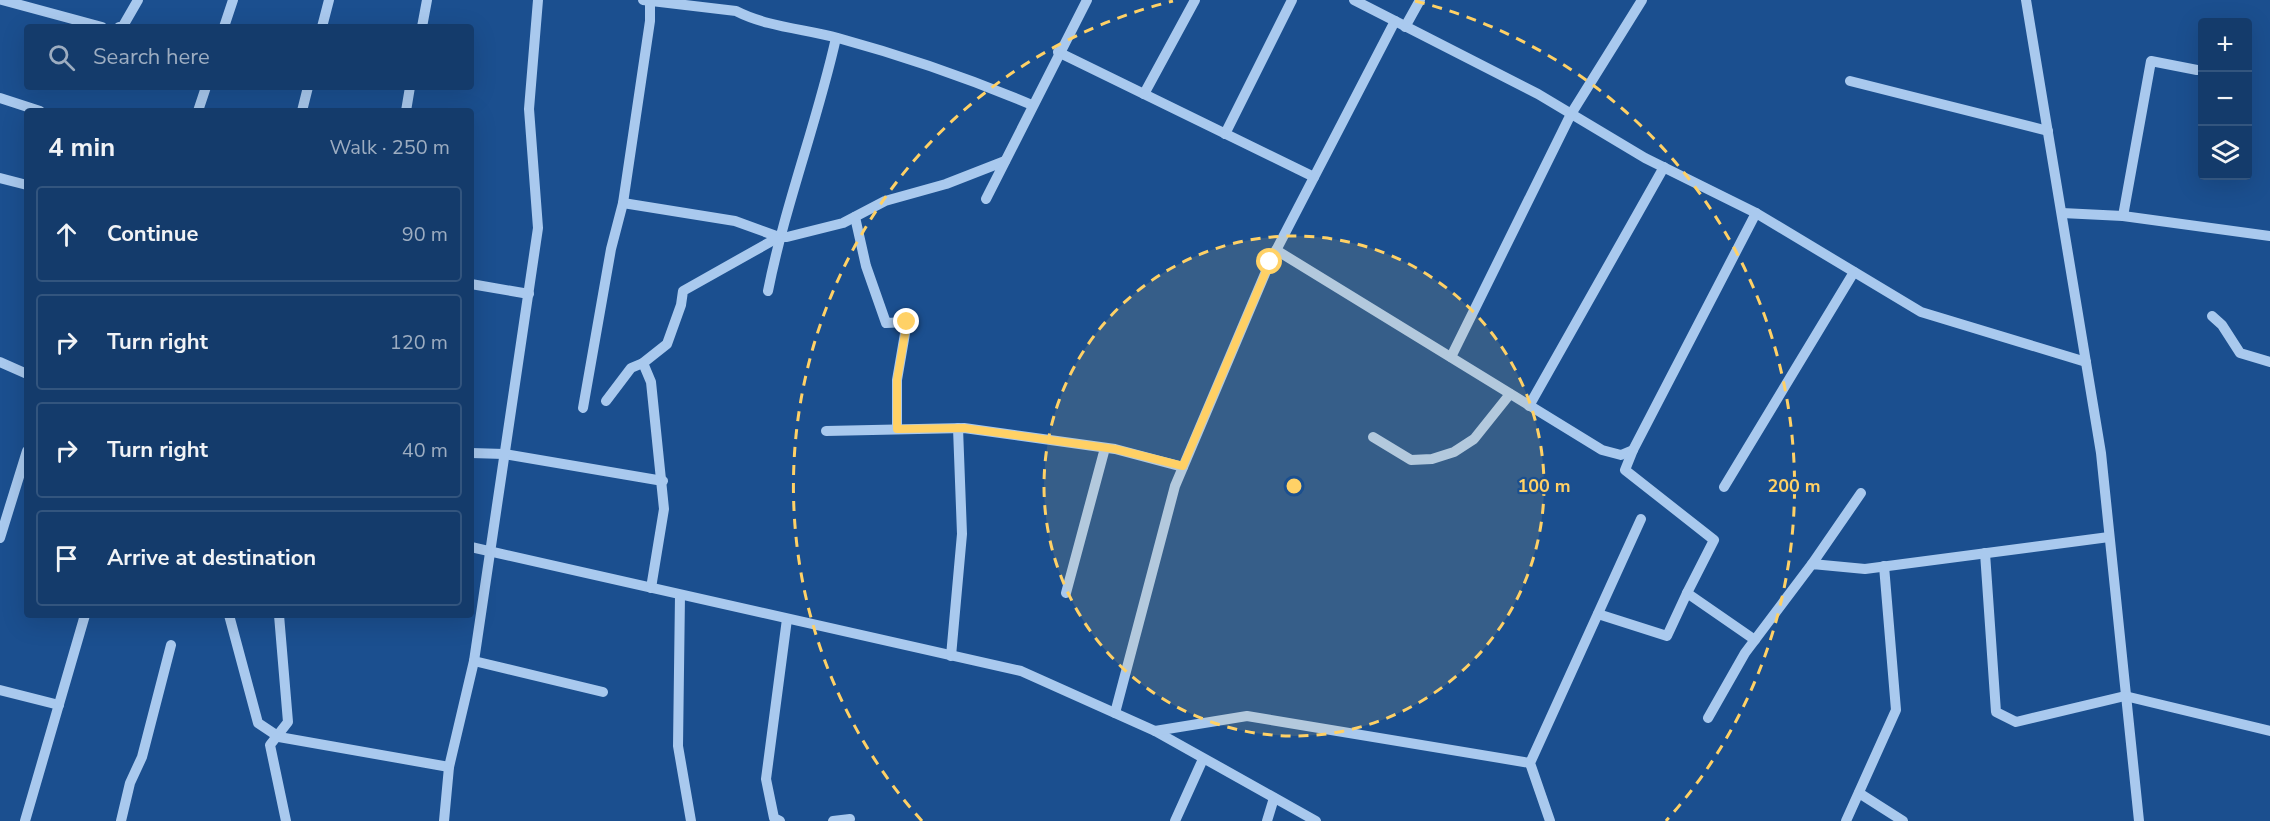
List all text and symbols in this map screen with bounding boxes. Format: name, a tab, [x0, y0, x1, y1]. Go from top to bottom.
map controls	[2198, 18, 2252, 180]
button: +	[2198, 18, 2252, 72]
search box	[24, 24, 474, 90]
icon: search	[45, 41, 78, 74]
text: Search here	[93, 42, 210, 72]
button: −	[2198, 72, 2252, 126]
button: layers	[2198, 126, 2252, 180]
text: 4 min	[48, 130, 115, 165]
text: Walk · 250 m	[330, 134, 450, 161]
icon: ahead	[50, 218, 83, 251]
text: Continue	[107, 219, 198, 249]
text: 90 m	[402, 221, 448, 248]
route start	[1256, 248, 1282, 274]
route end	[893, 308, 919, 334]
icon: right	[50, 326, 83, 359]
text: Turn right	[107, 327, 208, 357]
text: 120 m	[390, 329, 448, 356]
icon: right	[50, 434, 83, 467]
text: Turn right	[107, 435, 208, 465]
text: 40 m	[402, 437, 448, 464]
text: 100 m	[1517, 474, 1571, 498]
text: 200 m	[1767, 474, 1821, 498]
centre of rings	[1284, 476, 1304, 496]
icon: arrive	[50, 542, 83, 575]
text: Arrive at destination	[107, 543, 316, 573]

